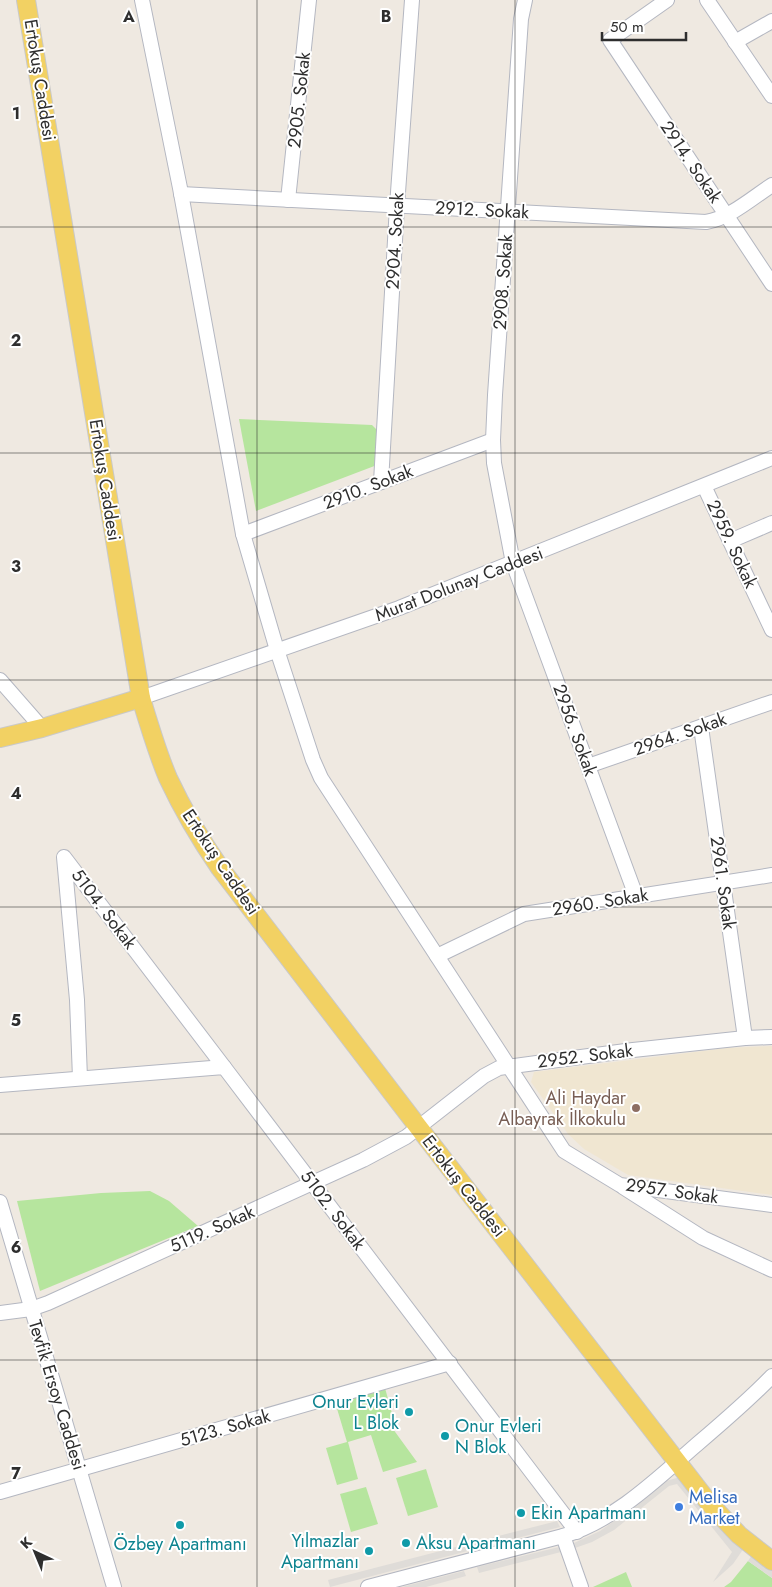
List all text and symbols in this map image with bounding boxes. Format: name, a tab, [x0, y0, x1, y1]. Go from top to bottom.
text: A	[122, 5, 135, 28]
text: B	[381, 5, 391, 28]
scale bar	[602, 10, 686, 42]
text: 50 m	[610, 16, 644, 38]
street label: Ertokuş Caddesi	[18, 17, 62, 143]
street label: 2905. Sokak	[281, 51, 317, 149]
text: 1	[12, 102, 20, 125]
street label: 2914. Sokak	[654, 116, 728, 208]
street label: 2904. Sokak	[379, 192, 411, 290]
street label: 2912. Sokak	[434, 195, 530, 225]
street label: 2908. Sokak	[487, 233, 519, 331]
text: 2	[11, 329, 21, 352]
street label: Ertokuş Caddesi	[83, 417, 127, 543]
street label: 2910. Sokak	[319, 458, 417, 516]
street label: 2959. Sokak	[700, 496, 764, 593]
street label: Murat Dolunay Caddesi	[371, 540, 547, 628]
text: 3	[11, 555, 21, 578]
street label: 2956. Sokak	[546, 680, 604, 780]
street label: 2964. Sokak	[630, 706, 730, 762]
text: 4	[10, 782, 22, 805]
street label: Ertokuş Caddesi	[176, 804, 266, 920]
street label: 2961. Sokak	[704, 835, 742, 931]
street label: 5104. Sokak	[65, 863, 143, 955]
street label: 2960. Sokak	[550, 882, 650, 922]
text: 5	[11, 1009, 21, 1032]
street label: 2952. Sokak	[536, 1037, 634, 1075]
place label: Ali Haydar Albayrak İlkokulu	[498, 1085, 627, 1132]
marker: Ali Haydar Albayrak İlkokulu	[630, 1102, 642, 1114]
street label: Ertokuş Caddesi	[416, 1130, 512, 1242]
street label: 5102. Sokak	[294, 1165, 372, 1256]
street label: 2957. Sokak	[624, 1172, 720, 1210]
street label: 5119. Sokak	[165, 1199, 259, 1259]
text: 6	[11, 1236, 21, 1259]
street label: Tevfik Ersoy Caddesi	[22, 1317, 92, 1473]
place label: Onur Evleri L Blok	[312, 1389, 399, 1436]
street label: 5123. Sokak	[177, 1403, 273, 1453]
marker: Onur Evleri L Blok	[403, 1406, 415, 1418]
place label: Onur Evleri N Blok	[455, 1413, 542, 1460]
marker: Onur Evleri N Blok	[439, 1430, 451, 1442]
text: 7	[11, 1462, 21, 1485]
place label: Melisa Market	[689, 1484, 740, 1531]
place label: Ekin Apartmanı	[531, 1500, 646, 1526]
marker: Melisa Market	[673, 1501, 685, 1513]
marker: Ekin Apartmanı	[515, 1507, 527, 1519]
marker: Özbey Apartmanı	[174, 1519, 186, 1531]
north arrow	[10, 1527, 60, 1577]
place label: Yılmazlar Apartmanı	[281, 1528, 360, 1575]
place label: Aksu Apartmanı	[416, 1530, 536, 1556]
place label: Özbey Apartmanı	[113, 1531, 247, 1557]
text: K	[15, 1532, 37, 1553]
marker: Aksu Apartmanı	[400, 1537, 412, 1549]
marker: Yılmazlar Apartmanı	[363, 1545, 375, 1557]

